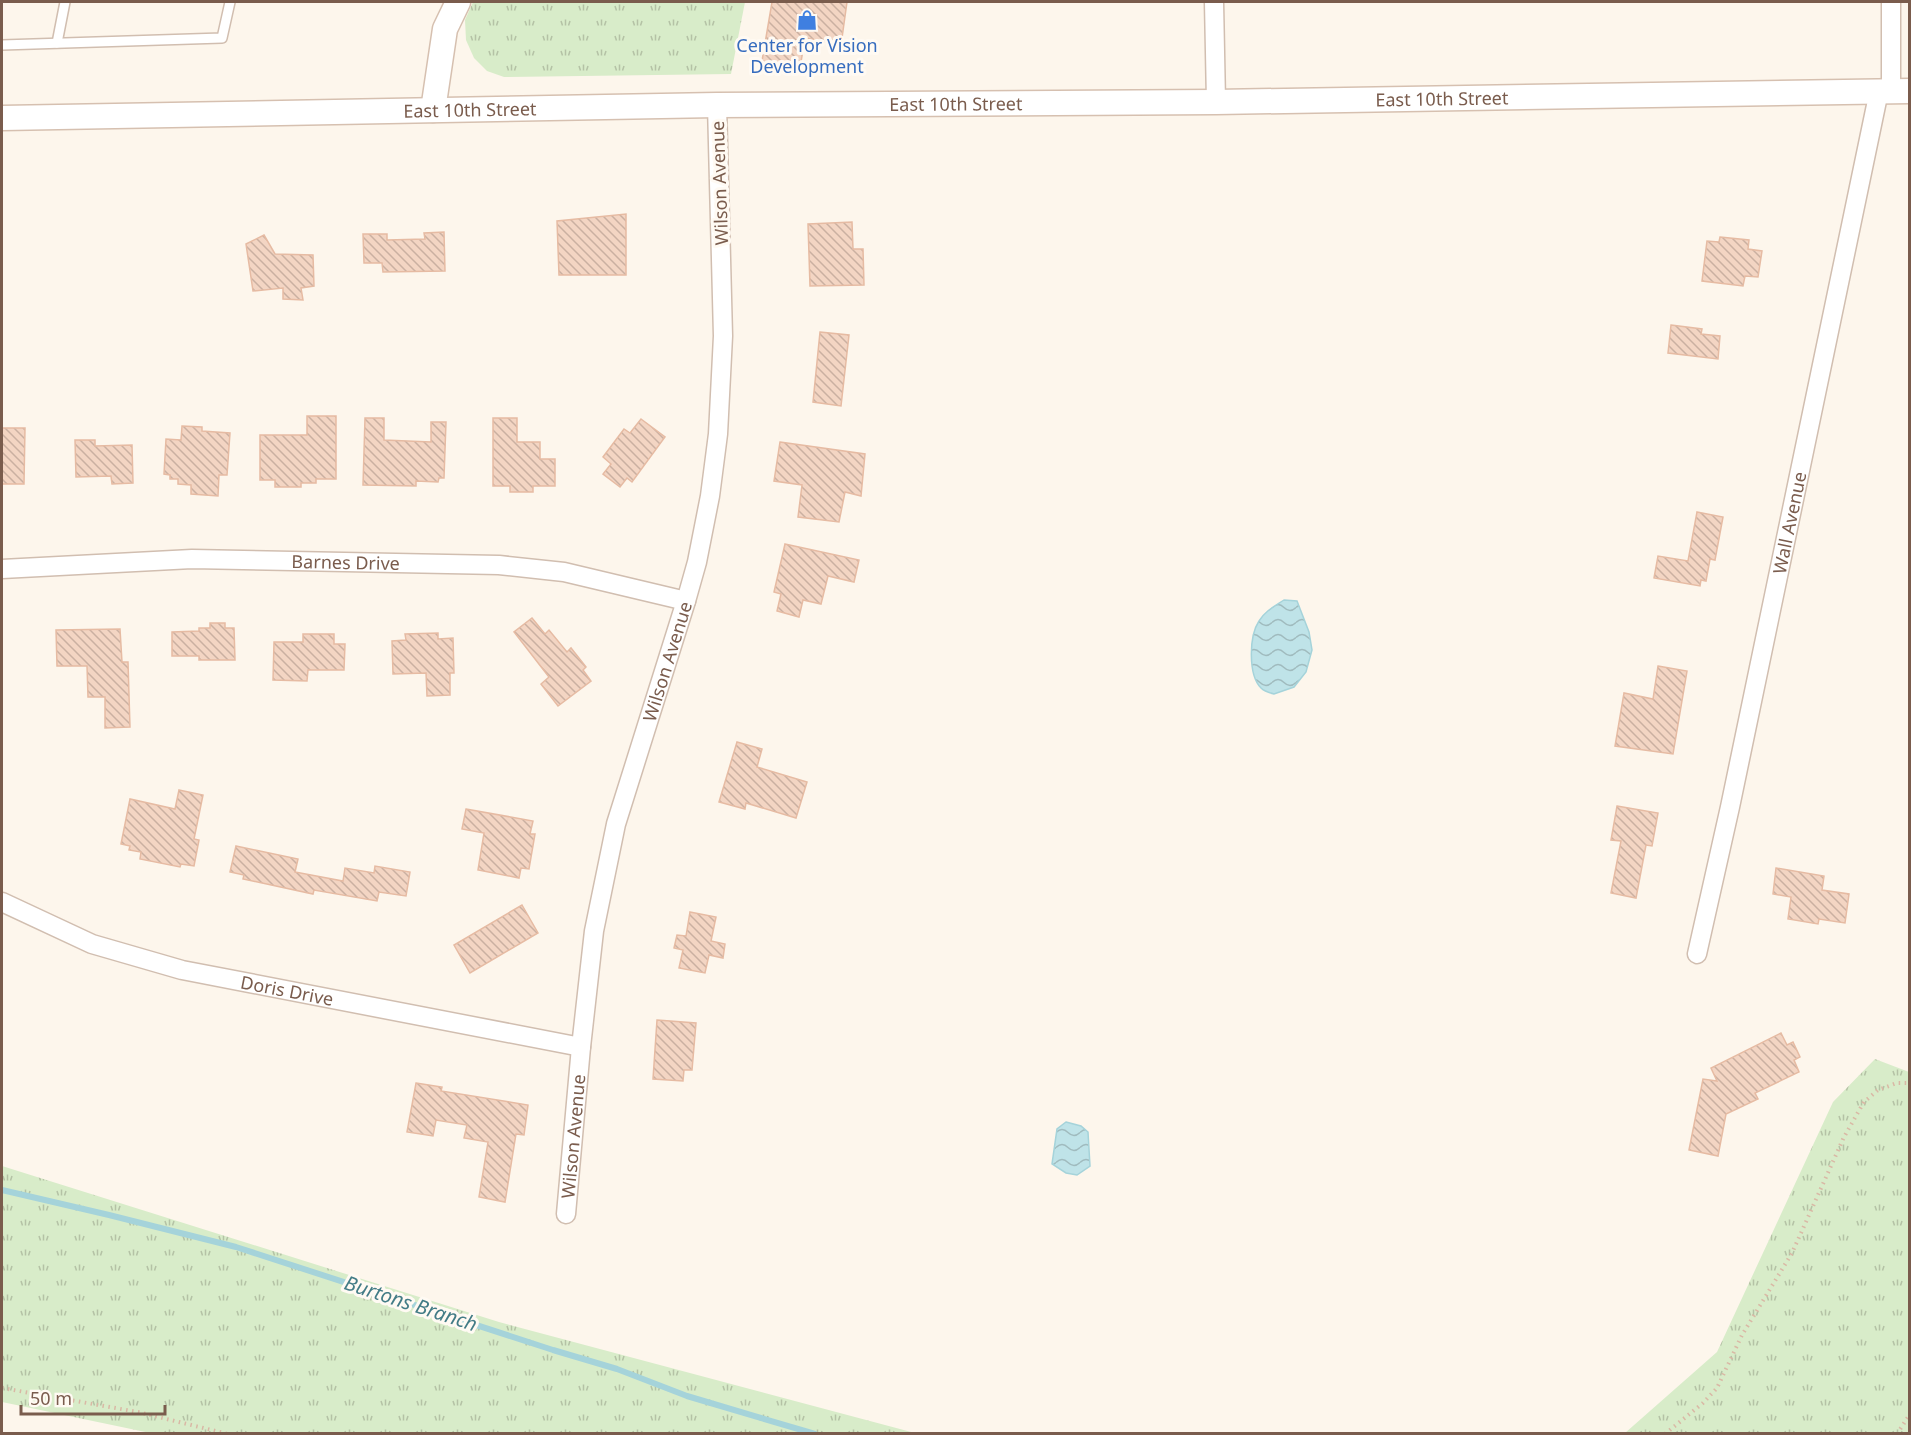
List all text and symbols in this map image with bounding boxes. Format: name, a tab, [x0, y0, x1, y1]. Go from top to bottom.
shop icon: Center for Vision Development	[795, 8, 819, 32]
place label: Center for Vision Development	[736, 33, 878, 78]
street label: East 10th Street	[1375, 85, 1509, 111]
street label: East 10th Street	[889, 91, 1023, 116]
street label: East 10th Street	[403, 96, 537, 123]
street label: Wilson Avenue	[705, 120, 733, 246]
street label: Wall Avenue	[1767, 470, 1811, 576]
street label: Barnes Drive	[291, 549, 400, 575]
street label: Wilson Avenue	[637, 598, 697, 725]
street label: Doris Drive	[239, 970, 335, 1011]
street label: Wilson Avenue	[555, 1073, 591, 1199]
water label: Burtons Branch	[341, 1269, 481, 1337]
scale bar	[21, 1378, 165, 1416]
text: 50 m	[30, 1386, 72, 1410]

